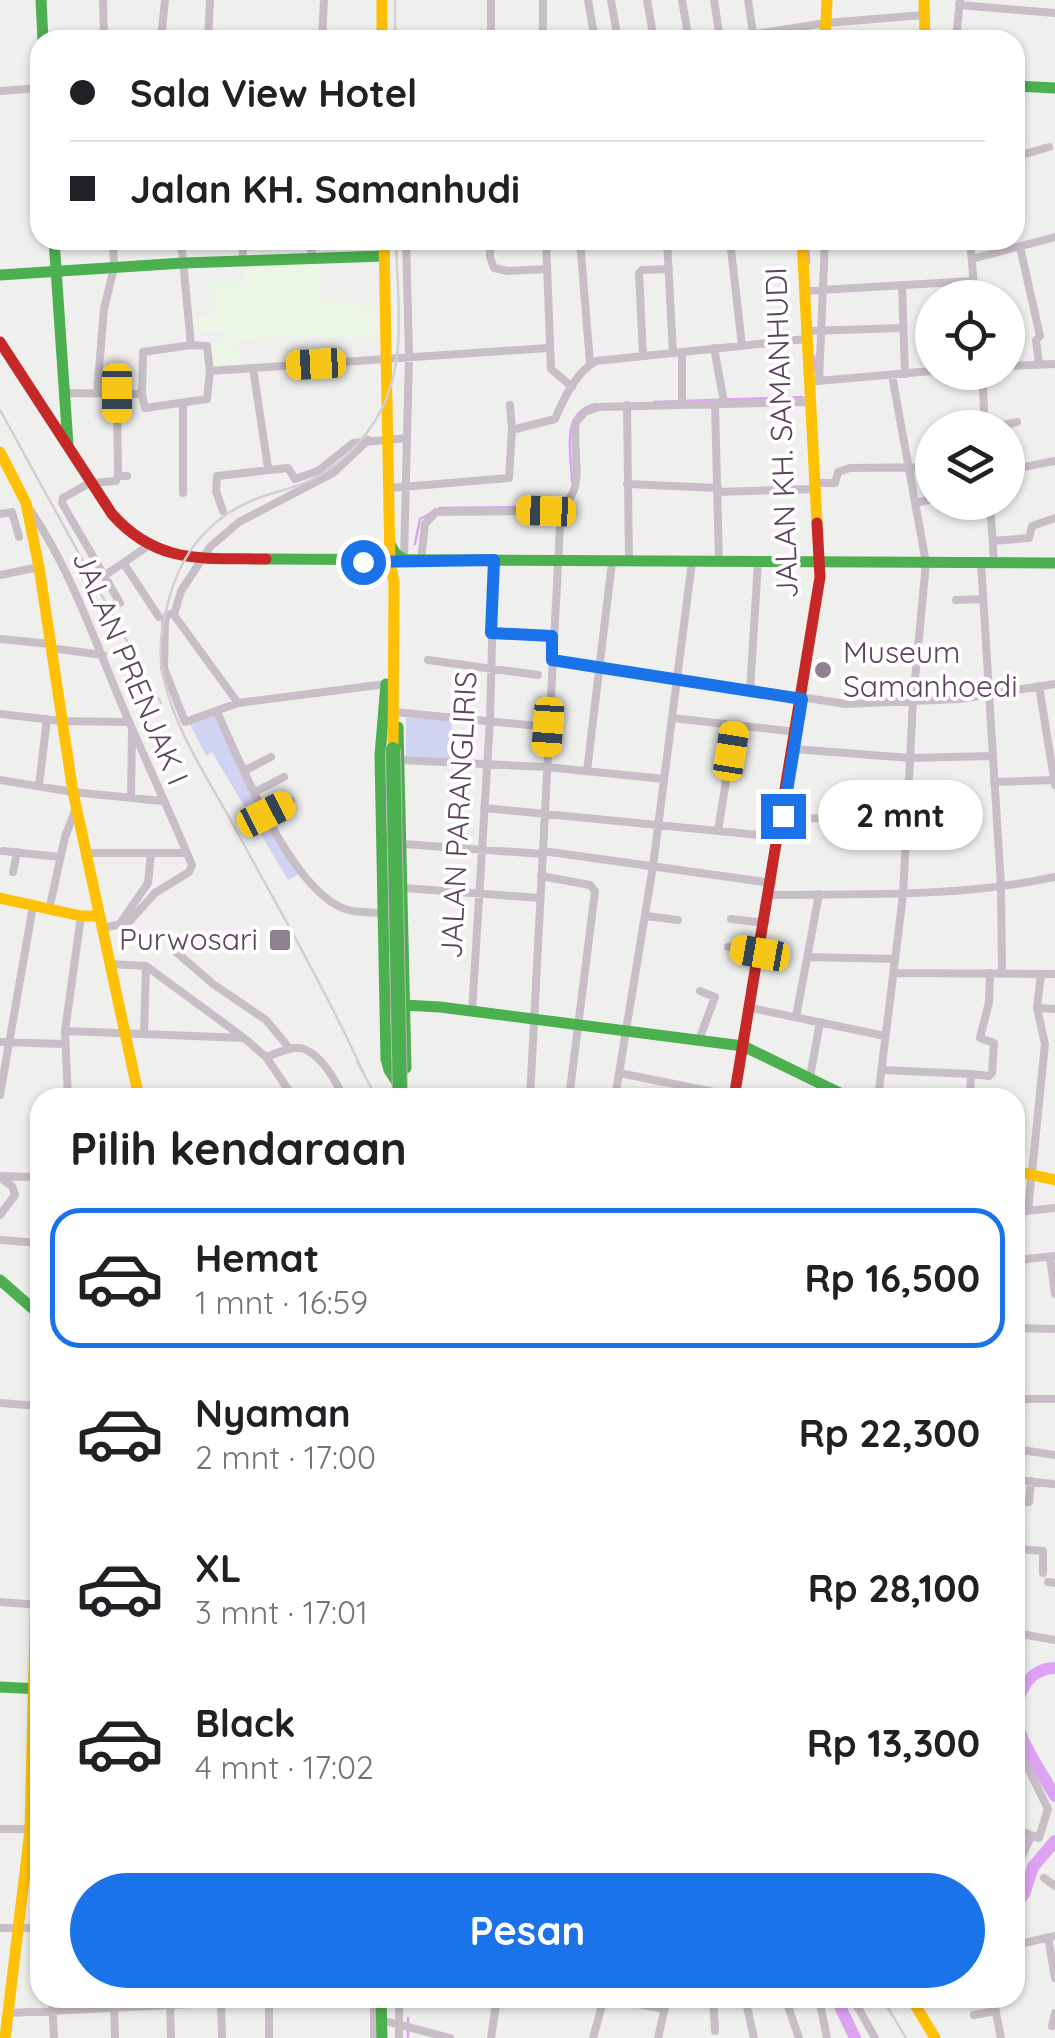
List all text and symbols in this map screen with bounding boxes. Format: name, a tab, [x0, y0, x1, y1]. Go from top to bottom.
text: Sala View Hotel	[130, 69, 417, 117]
text: Jalan KH. Samanhudi	[130, 165, 520, 213]
street label: JALAN KH. SAMANHUDI	[756, 267, 806, 599]
map controls	[915, 280, 1025, 520]
button: locate	[915, 280, 1025, 390]
car	[285, 347, 347, 381]
car	[102, 363, 132, 423]
button: layers	[915, 410, 1025, 520]
car	[515, 495, 577, 527]
route start	[341, 540, 386, 585]
street label: JALAN PRENJAK I	[65, 545, 197, 790]
place label: Museum Samanhoedi	[843, 633, 1018, 705]
marker: Museum Samanhoedi	[812, 659, 834, 681]
street label: JALAN PARANGLIRIS	[431, 670, 485, 960]
car	[531, 696, 565, 758]
car	[711, 719, 751, 783]
callout: 2 mnt	[818, 781, 983, 851]
car	[232, 787, 300, 841]
route end	[761, 794, 806, 839]
text: 2 mnt	[856, 795, 945, 835]
place label: Purwosari	[119, 920, 258, 958]
marker: Purwosari	[267, 927, 293, 953]
car	[728, 933, 792, 973]
text: Pilih kendaraan	[70, 1120, 407, 1176]
icon: car	[75, 1233, 165, 1323]
text: Hemat	[195, 1234, 319, 1282]
text: Rp 16,500	[805, 1254, 980, 1302]
text: 1 mnt · 16:59	[195, 1282, 368, 1322]
icon: car	[75, 1388, 165, 1478]
text: Nyaman	[195, 1389, 351, 1437]
text: Rp 22,300	[799, 1409, 980, 1457]
text: 2 mnt · 17:00	[195, 1437, 376, 1477]
icon: car	[75, 1543, 165, 1633]
text: XL	[195, 1544, 241, 1592]
text: Rp 28,100	[808, 1564, 980, 1612]
text: 3 mnt · 17:01	[195, 1592, 368, 1632]
icon: car	[75, 1698, 165, 1788]
text: Black	[195, 1699, 295, 1747]
text: Rp 13,300	[807, 1719, 980, 1767]
text: 4 mnt · 17:02	[195, 1747, 374, 1787]
button: Pesan	[70, 1873, 985, 1988]

